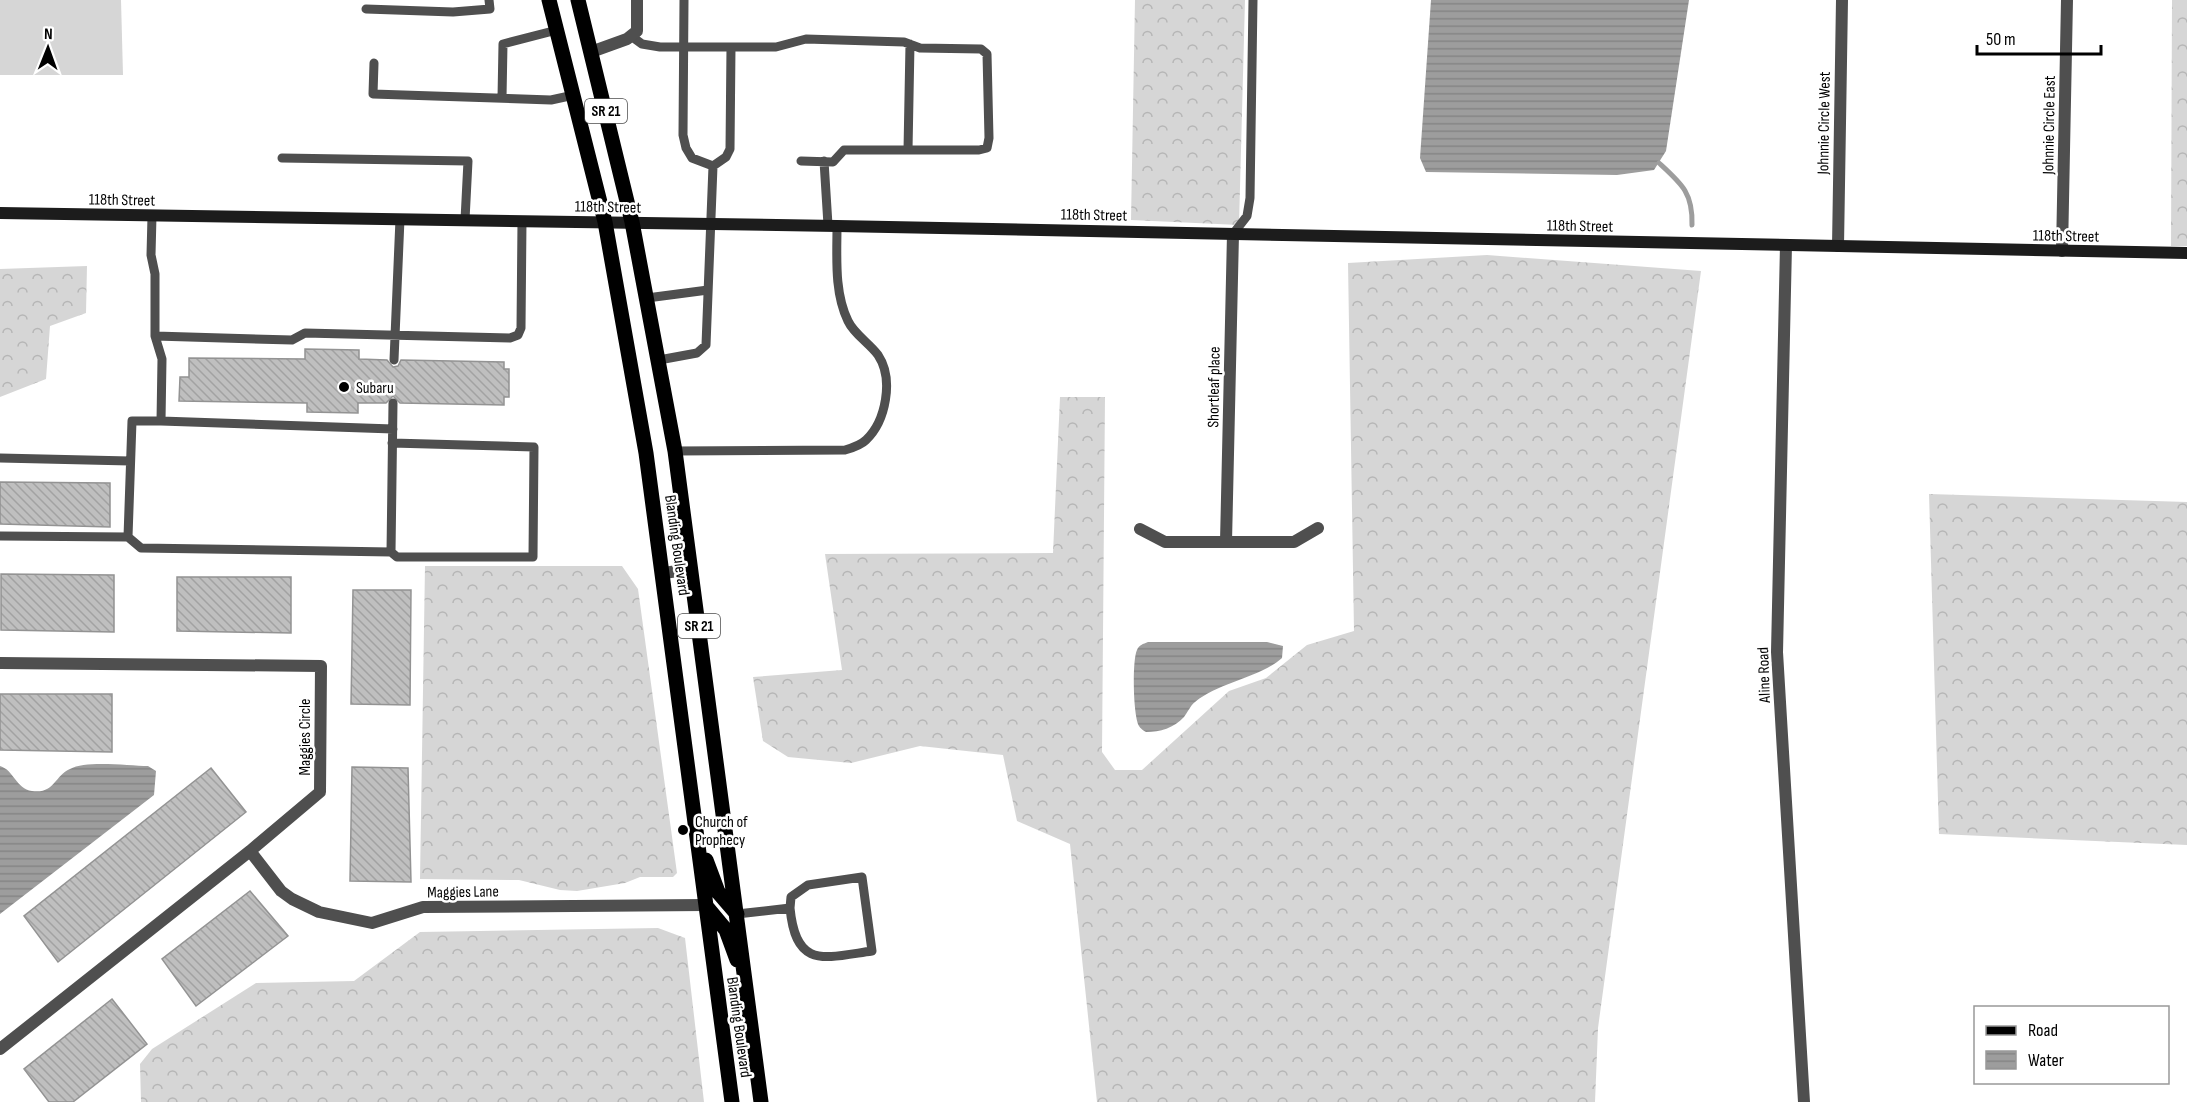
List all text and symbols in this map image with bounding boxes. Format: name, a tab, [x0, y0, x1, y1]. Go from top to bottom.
north arrow	[18, 18, 78, 78]
scale bar	[1977, 18, 2102, 56]
text: N	[44, 25, 53, 44]
text: 50 m	[1986, 29, 2016, 50]
street label: Johnnie Circle West	[1814, 71, 1835, 176]
street label: Johnnie Circle East	[2039, 75, 2060, 176]
road number: SR 21	[585, 99, 627, 123]
street label: 118th Street	[89, 190, 155, 211]
street label: 118th Street	[575, 197, 641, 218]
street label: 118th Street	[1061, 205, 1127, 226]
street label: 118th Street	[1547, 216, 1613, 237]
street label: 118th Street	[2033, 226, 2099, 247]
street label: Shortleaf place	[1204, 346, 1225, 428]
place label: Subaru	[356, 379, 394, 398]
marker: Subaru	[337, 380, 351, 394]
street label: Blanding Boulevard	[660, 494, 693, 597]
road number: SR 21	[678, 614, 720, 638]
street label: Aline Road	[1754, 647, 1775, 704]
street label: Maggies Circle	[296, 698, 315, 776]
place label: Church of Prophecy	[695, 813, 748, 850]
marker: Church of Prophecy	[676, 823, 690, 837]
street label: Maggies Lane	[427, 882, 499, 903]
street label: Blanding Boulevard	[722, 976, 755, 1079]
legend	[1974, 1006, 2169, 1084]
text: Road	[2028, 1020, 2058, 1041]
text: Water	[2028, 1050, 2064, 1071]

